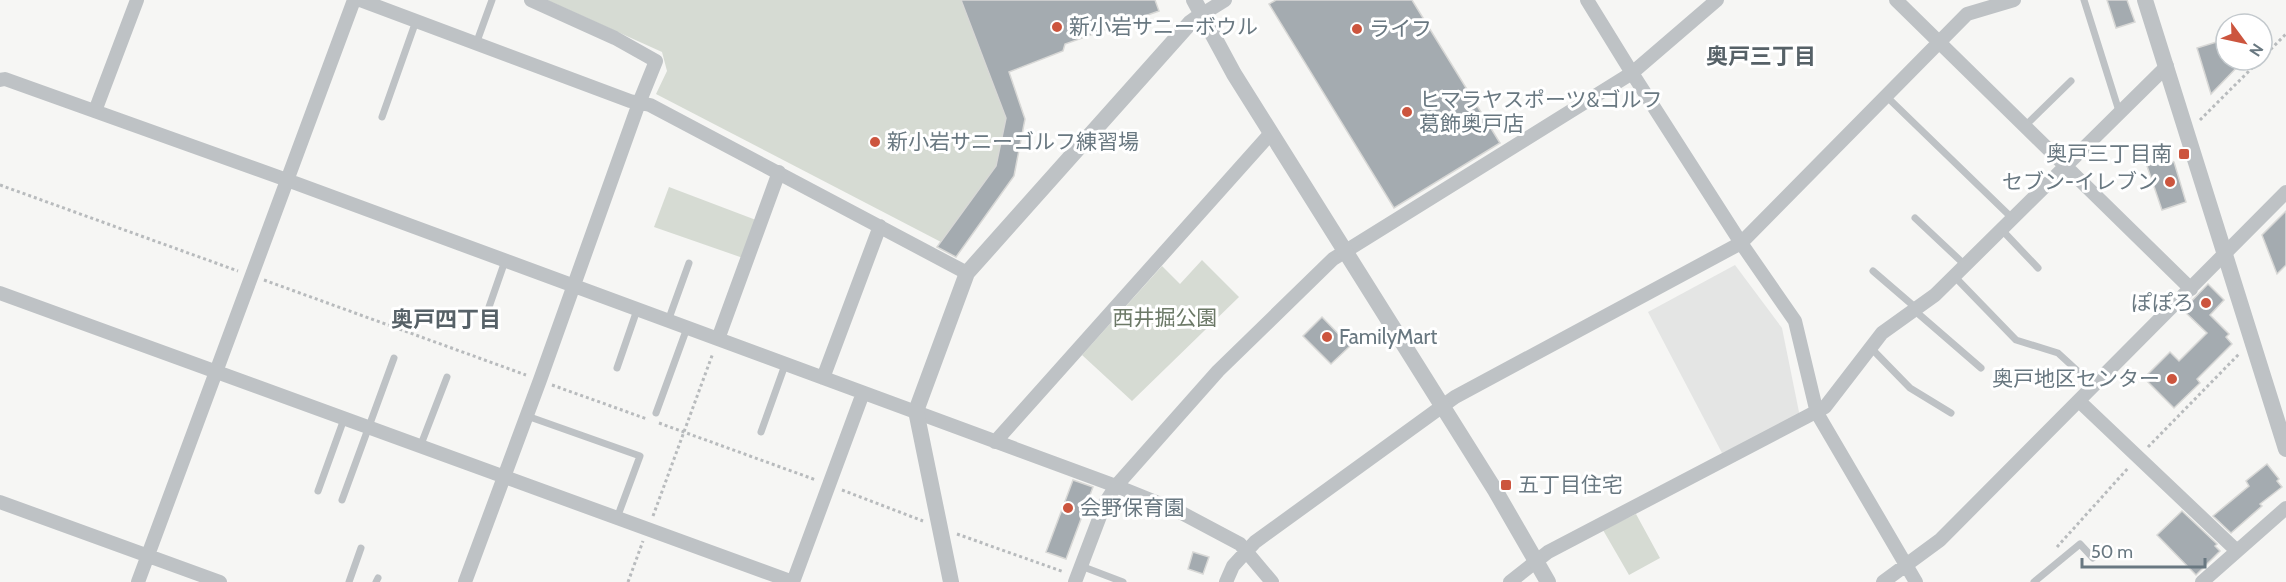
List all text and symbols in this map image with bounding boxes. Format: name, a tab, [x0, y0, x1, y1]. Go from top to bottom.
north arrow	[2214, 12, 2274, 72]
place label: 新小岩サニーボウル	[1069, 14, 1258, 39]
place label: ライフ	[1369, 16, 1432, 41]
marker: 新小岩サニーボウル	[1050, 20, 1064, 34]
marker: ライフ	[1350, 22, 1364, 36]
text: N	[2245, 40, 2267, 60]
district label: 奥戸三丁目	[1706, 43, 1816, 70]
place label: ヒマラヤスポーツ&ゴルフ 葛飾奥戸店	[1419, 87, 1662, 136]
marker: ヒマラヤスポーツ&ゴルフ 葛飾奥戸店	[1400, 105, 1414, 119]
place label: 新小岩サニーゴルフ練習場	[887, 129, 1139, 154]
marker: 新小岩サニーゴルフ練習場	[868, 135, 882, 149]
place label: 奥戸三丁目南	[2046, 141, 2172, 166]
marker: 奥戸三丁目南	[2177, 147, 2191, 161]
place label: セブン-イレブン	[2002, 169, 2158, 194]
marker: セブン-イレブン	[2163, 175, 2177, 189]
place label: ぽぽろ	[2131, 290, 2194, 315]
marker: ぽぽろ	[2199, 296, 2213, 310]
park label: 西井掘公園	[1113, 305, 1218, 330]
district label: 奥戸四丁目	[391, 306, 501, 333]
place label: FamilyMart	[1339, 324, 1437, 349]
marker: FamilyMart	[1320, 330, 1334, 344]
place label: 奥戸地区センター	[1992, 366, 2160, 391]
marker: 奥戸地区センター	[2165, 372, 2179, 386]
place label: 五丁目住宅	[1518, 472, 1623, 497]
marker: 五丁目住宅	[1499, 478, 1513, 492]
place label: 会野保育園	[1080, 495, 1185, 520]
marker: 会野保育園	[1061, 501, 1075, 515]
scale bar	[2082, 531, 2205, 569]
text: 50 m	[2091, 541, 2133, 563]

